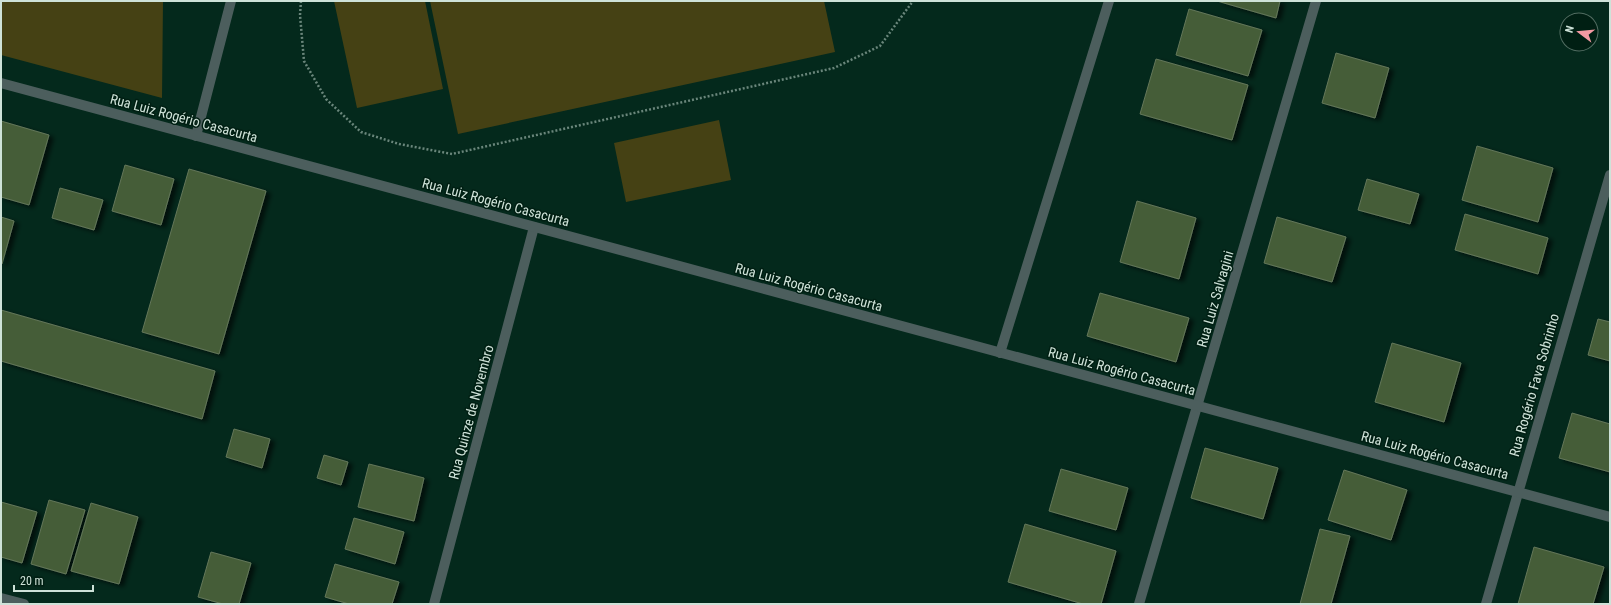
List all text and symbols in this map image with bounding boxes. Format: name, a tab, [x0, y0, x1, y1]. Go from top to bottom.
north arrow	[1559, 12, 1599, 52]
text: N	[1563, 24, 1577, 34]
street label: Rua Luiz Rogério Casacurta	[109, 91, 259, 145]
street label: Rua Luiz Rogério Casacurta	[421, 175, 571, 229]
street label: Rua Luiz Salvagini	[1194, 249, 1236, 349]
street label: Rua Luiz Rogério Casacurta	[734, 260, 884, 314]
street label: Rua Rogério Fava Sobrinho	[1506, 312, 1562, 458]
street label: Rua Quinze de Novembro	[445, 343, 497, 481]
street label: Rua Luiz Rogério Casacurta	[1047, 344, 1197, 398]
street label: Rua Luiz Rogério Casacurta	[1360, 428, 1510, 482]
scale bar	[14, 567, 93, 593]
text: 20 m	[20, 574, 44, 588]

